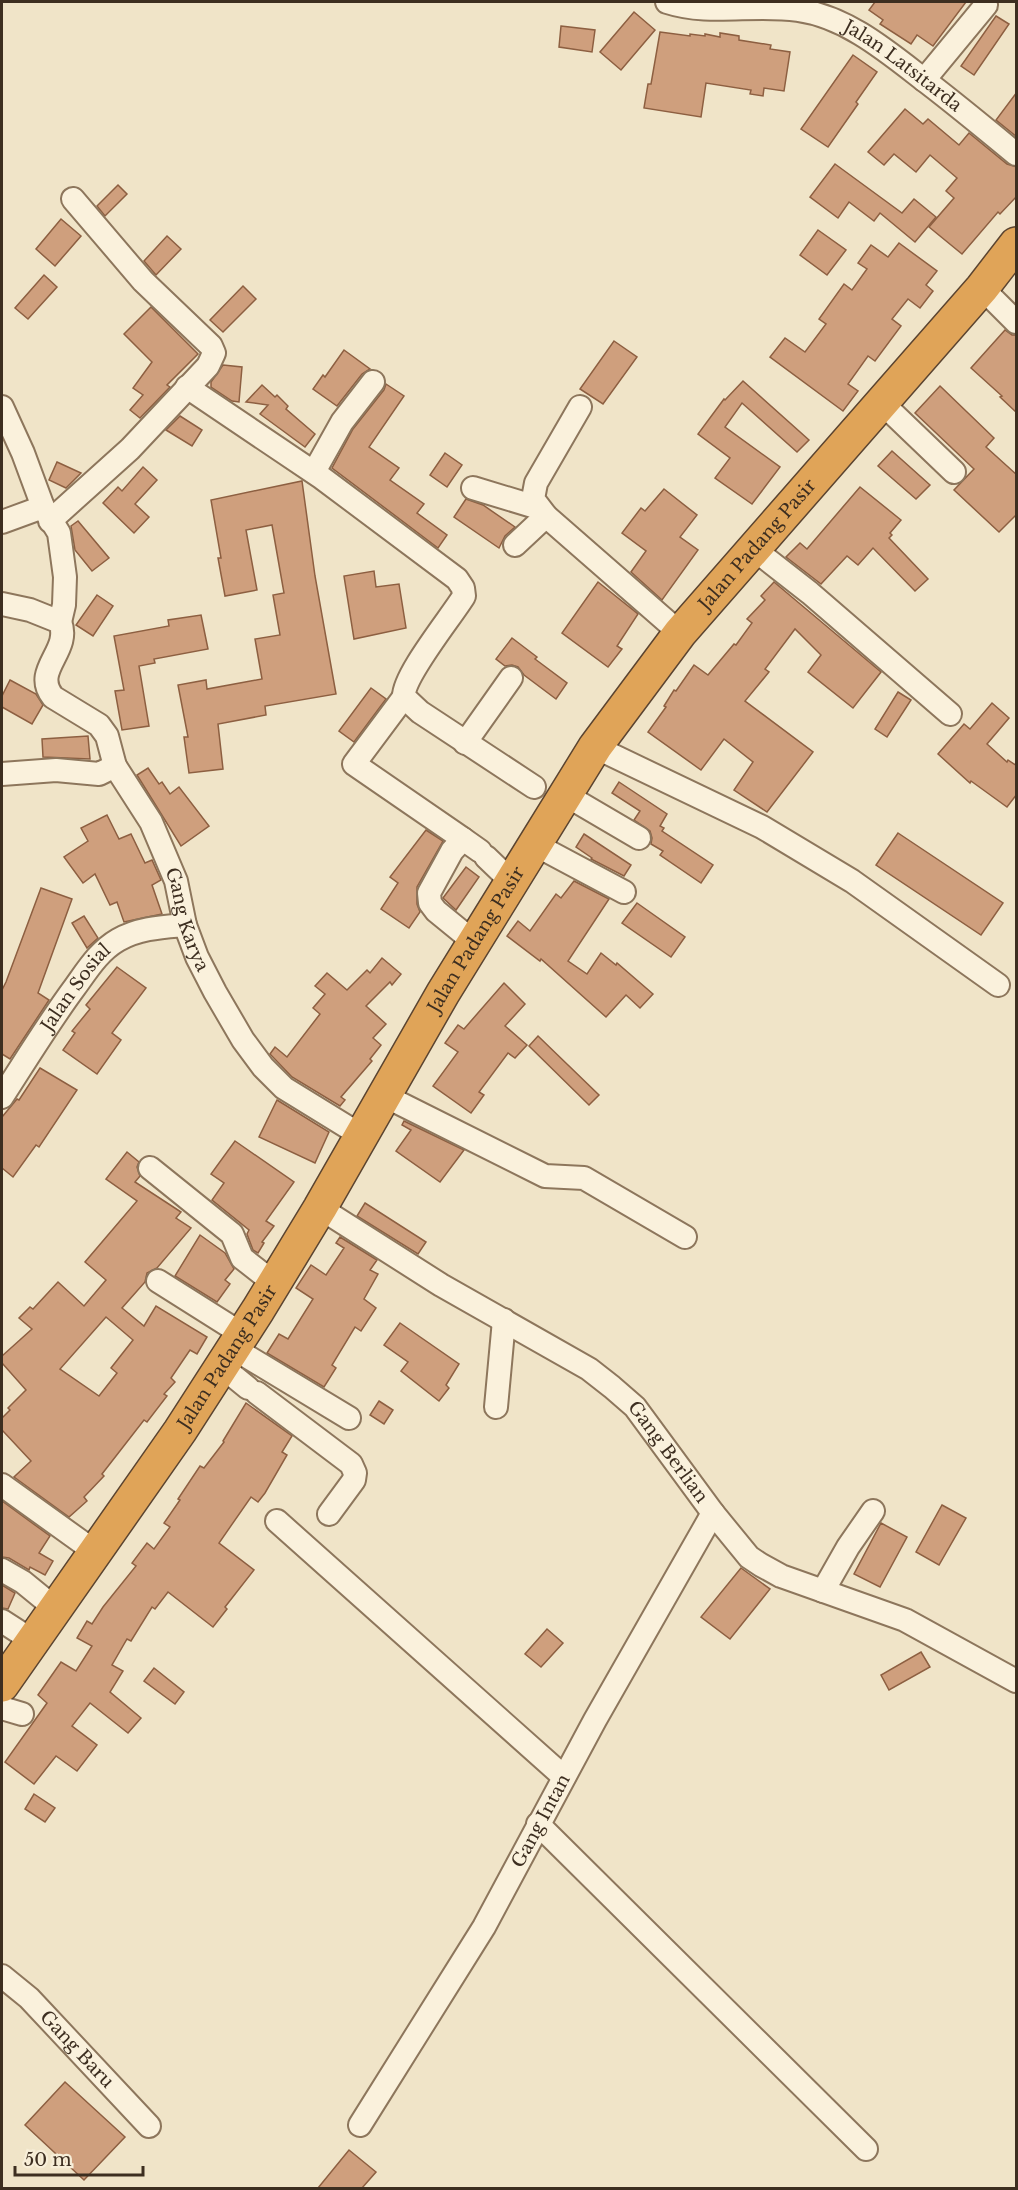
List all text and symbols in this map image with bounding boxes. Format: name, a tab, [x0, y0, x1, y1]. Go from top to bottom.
street label: Jalan Latsitarda	[838, 14, 966, 116]
street label: Jalan Padang Pasir	[693, 474, 821, 616]
street label: Jalan Padang Pasir	[422, 862, 530, 1018]
street label: Gang Karya	[161, 864, 214, 975]
street label: Jalan Sosial	[35, 939, 115, 1037]
street label: Jalan Padang Pasir	[172, 1280, 282, 1435]
street label: Gang Berlian	[623, 1397, 713, 1507]
street label: Gang Intan	[507, 1770, 575, 1871]
street label: Gang Baru	[35, 2006, 119, 2093]
scale bar	[15, 2139, 142, 2177]
text: 50 m	[24, 2149, 72, 2171]

